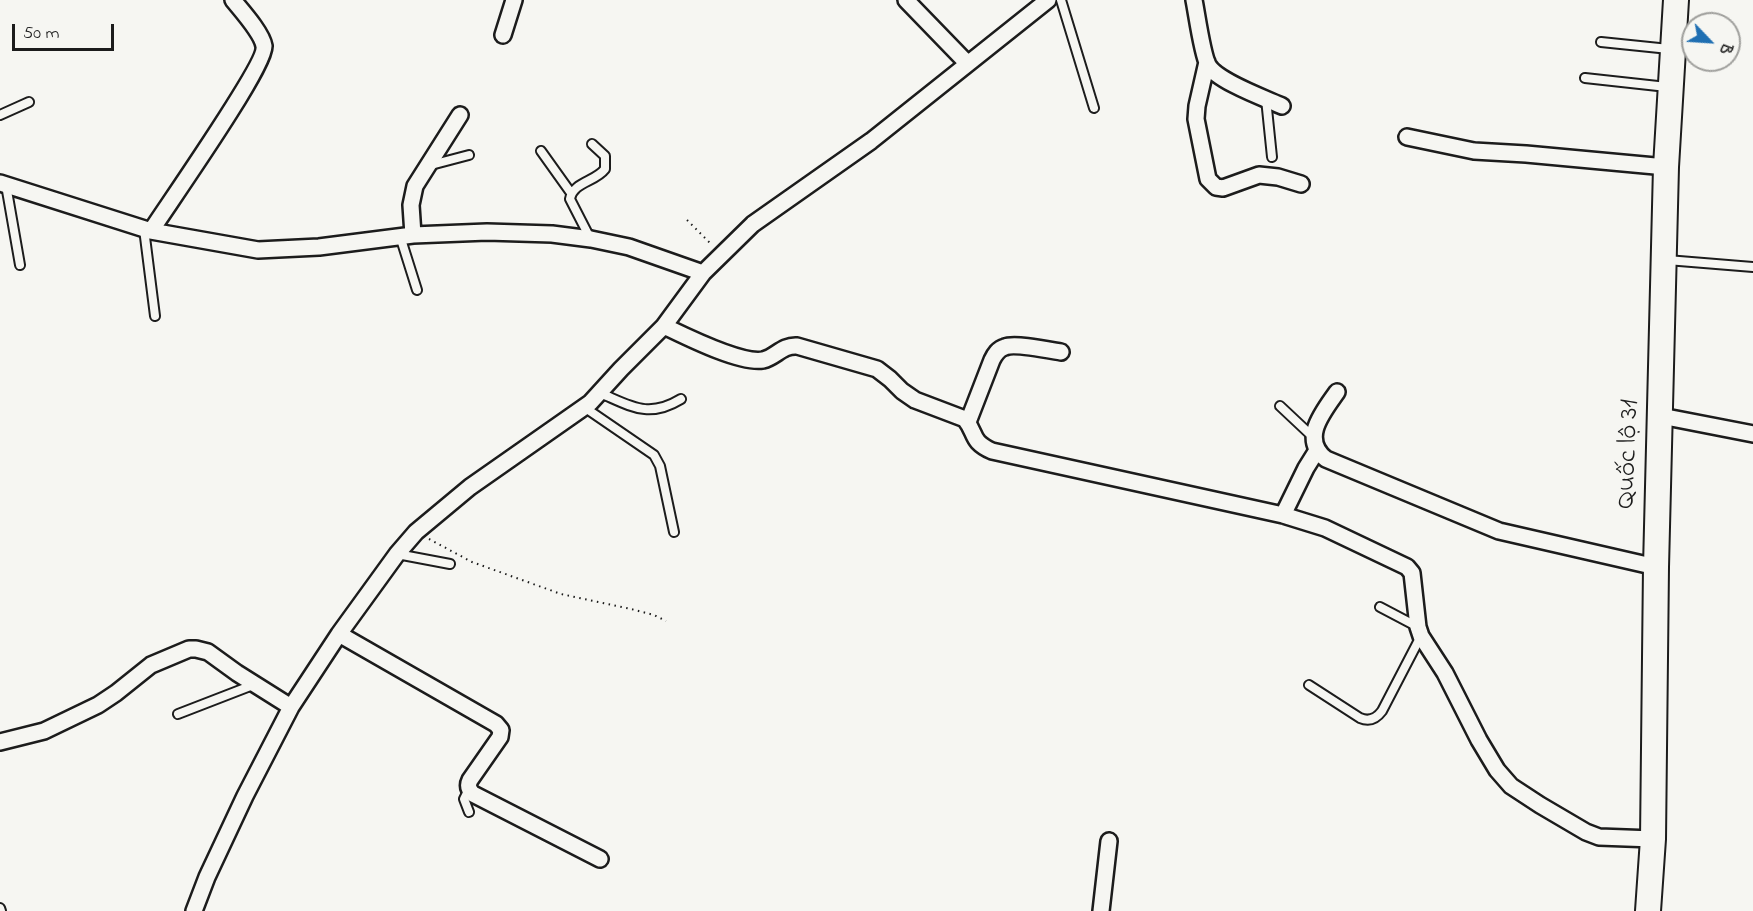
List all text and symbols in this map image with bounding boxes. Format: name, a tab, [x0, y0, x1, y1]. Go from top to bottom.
scale bar	[15, 12, 117, 50]
north arrow	[1681, 12, 1741, 72]
text: 50 m	[23, 21, 60, 47]
text: B	[1712, 39, 1739, 59]
street label: Quốc lộ 31	[1612, 399, 1648, 509]

